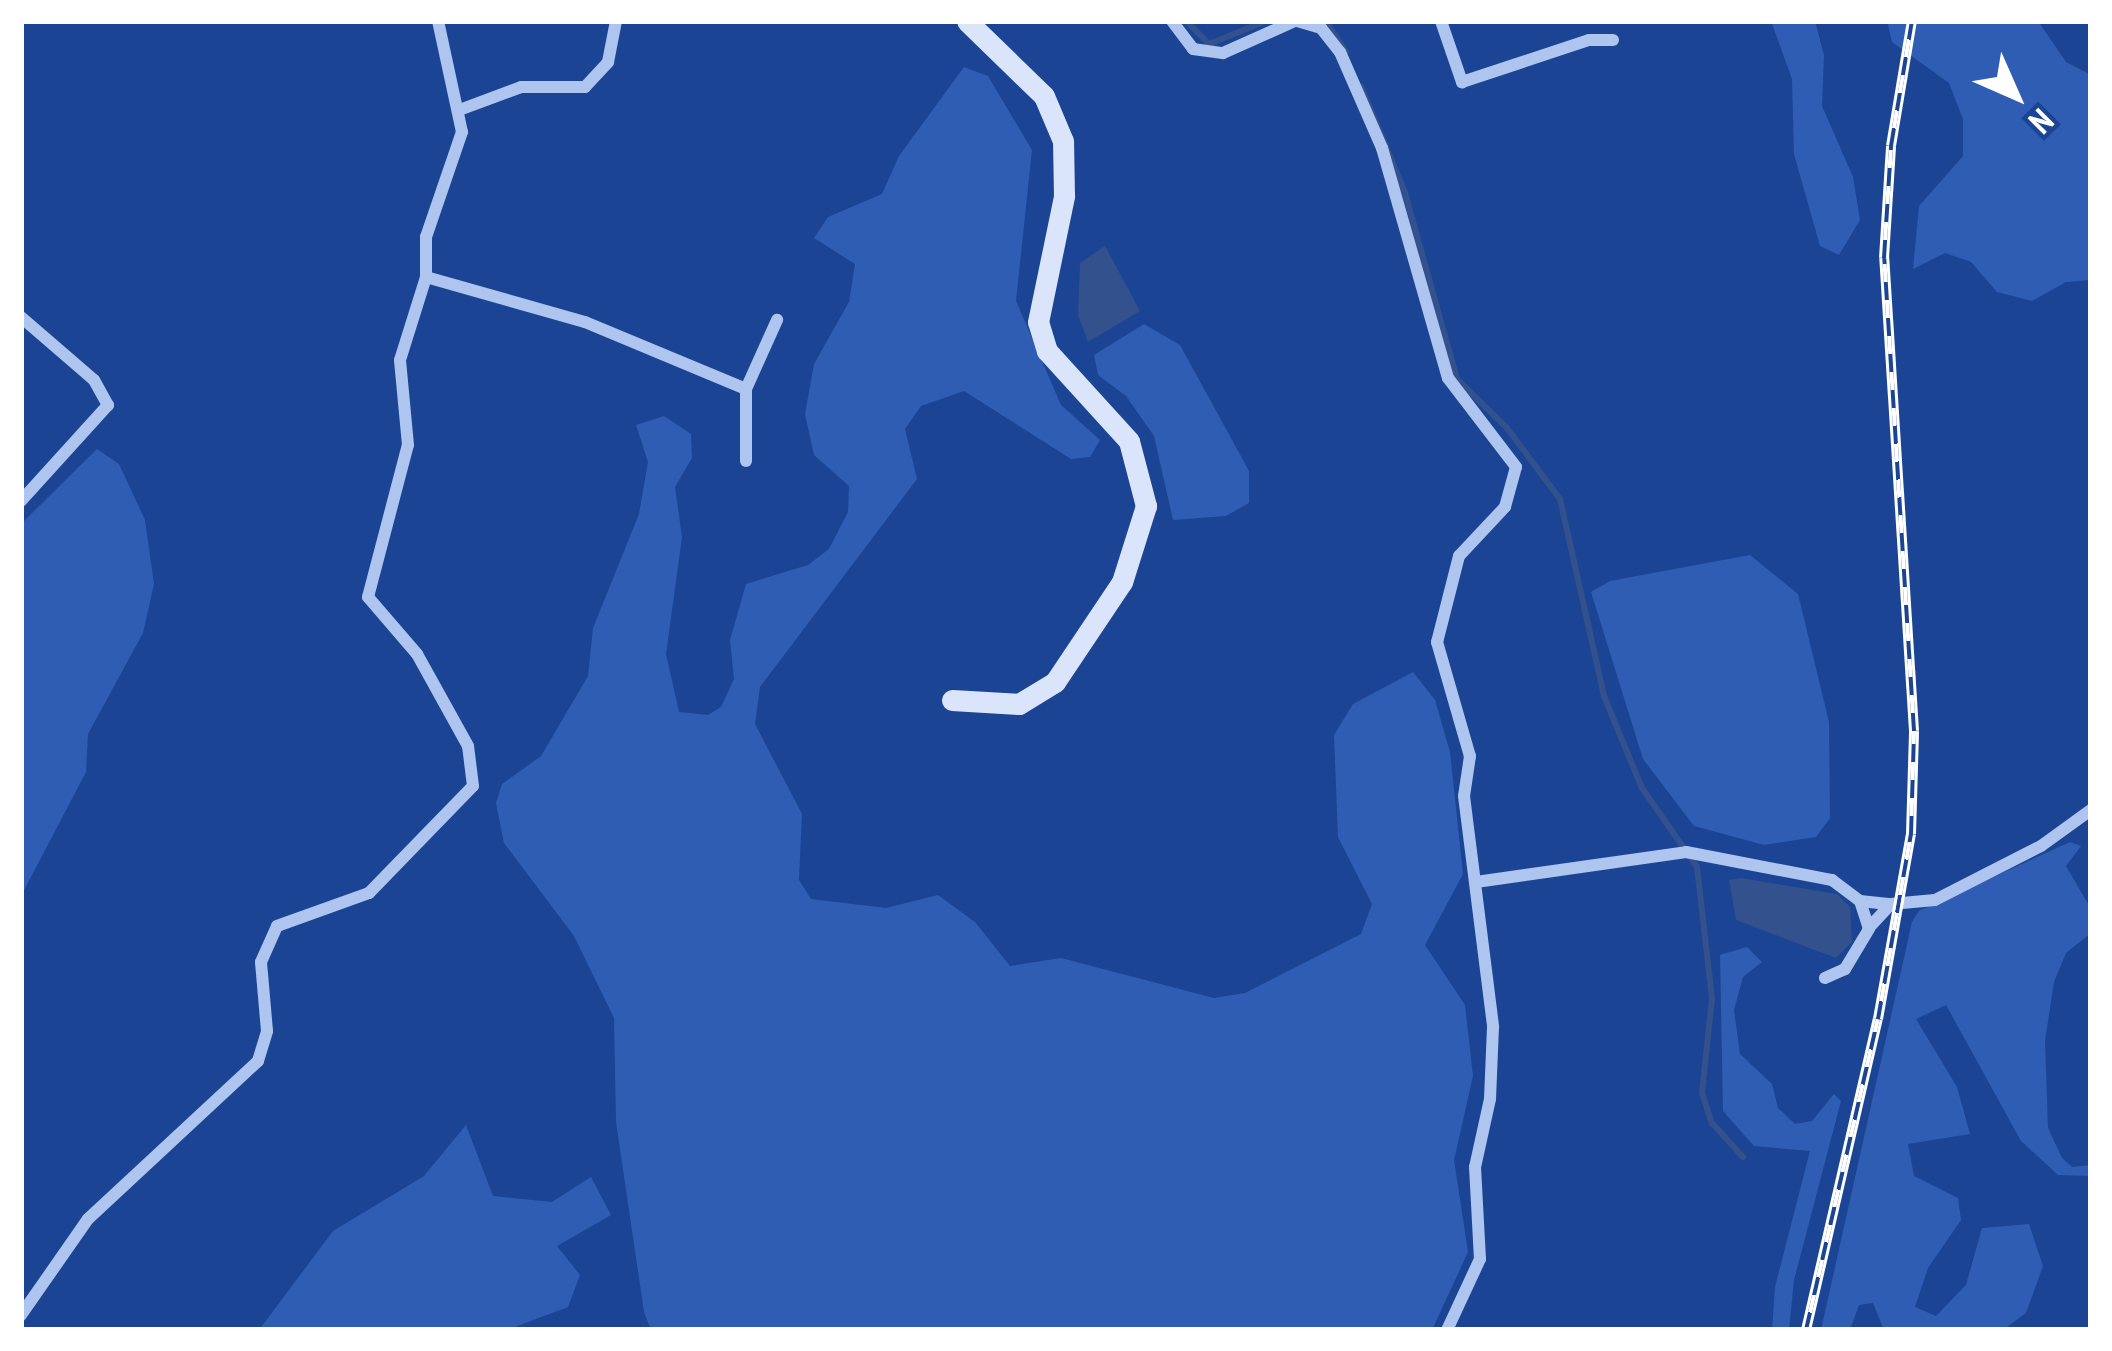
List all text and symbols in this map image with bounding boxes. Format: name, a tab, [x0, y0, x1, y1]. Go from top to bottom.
north arrow	[1956, 36, 2076, 156]
text: N	[2020, 100, 2063, 143]

